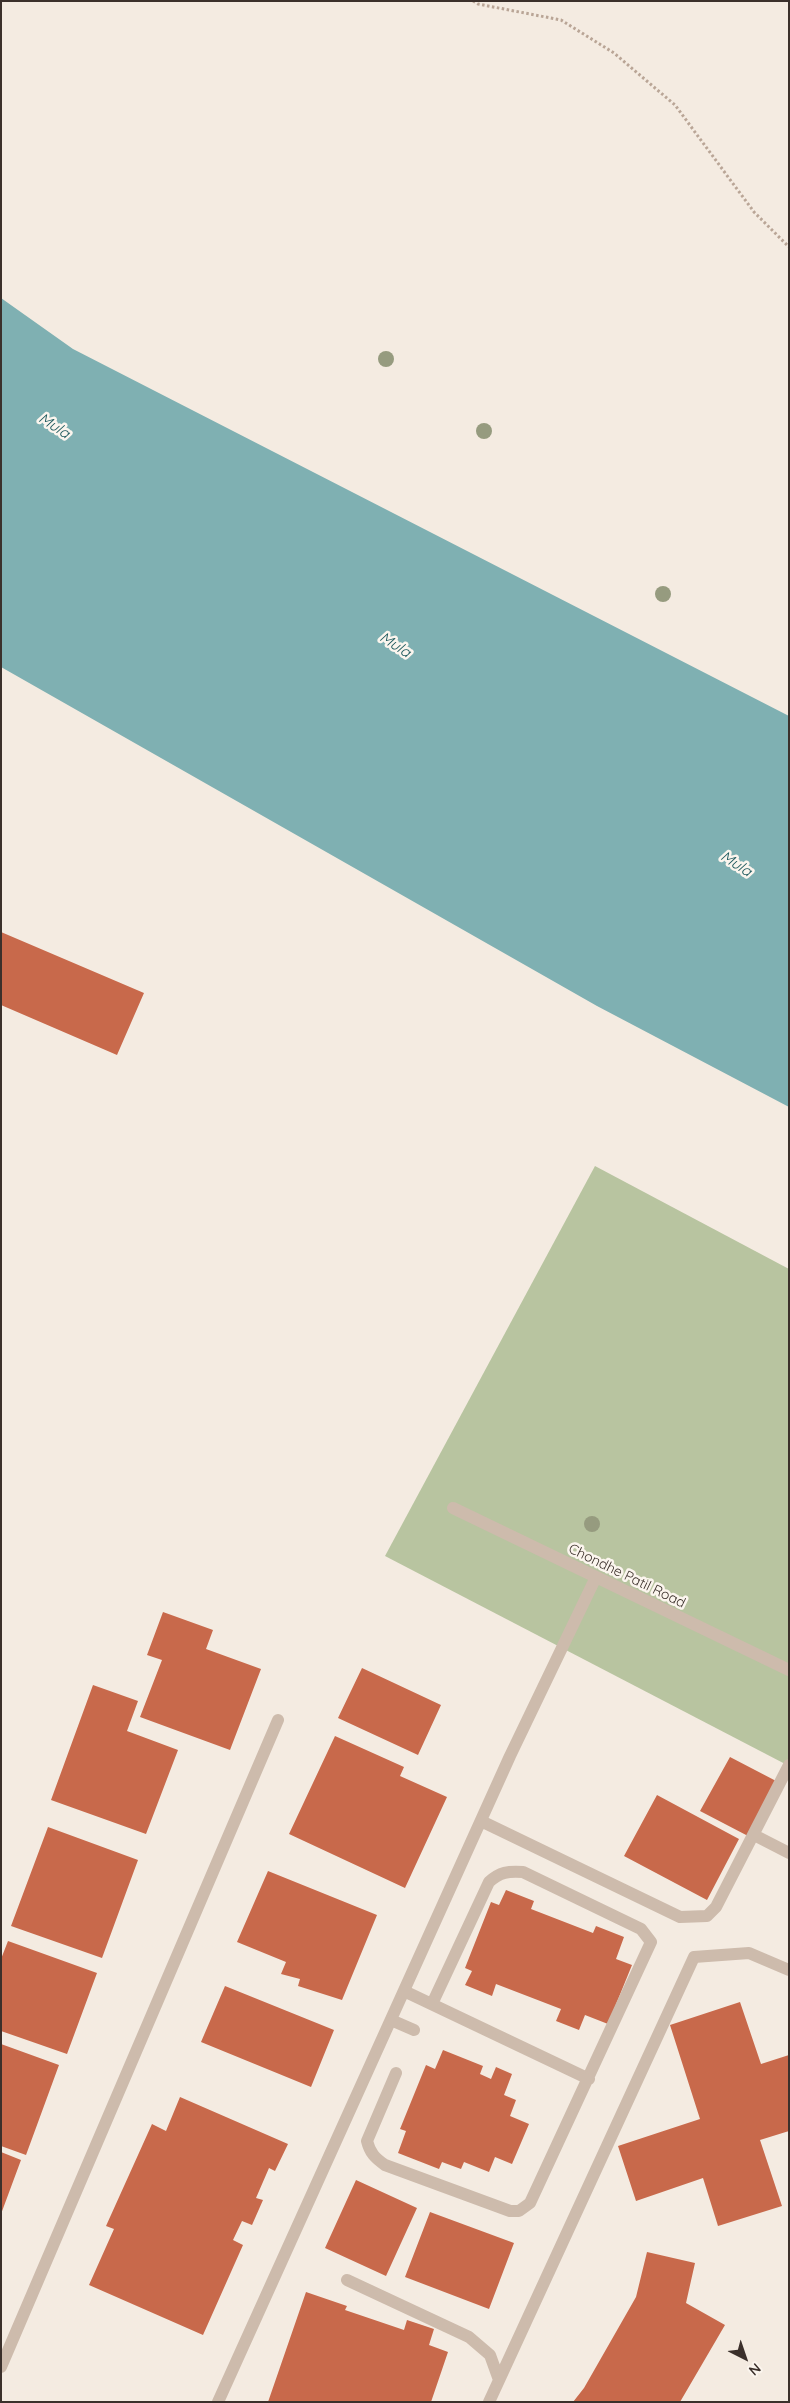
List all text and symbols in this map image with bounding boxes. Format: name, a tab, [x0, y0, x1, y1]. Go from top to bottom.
water label: Mula	[35, 409, 73, 443]
water label: Mula	[376, 628, 414, 662]
water label: Mula	[717, 847, 755, 881]
street label: Chondhe Patil Road	[566, 1540, 688, 1612]
north arrow	[720, 2333, 770, 2383]
text: N	[745, 2359, 765, 2379]

